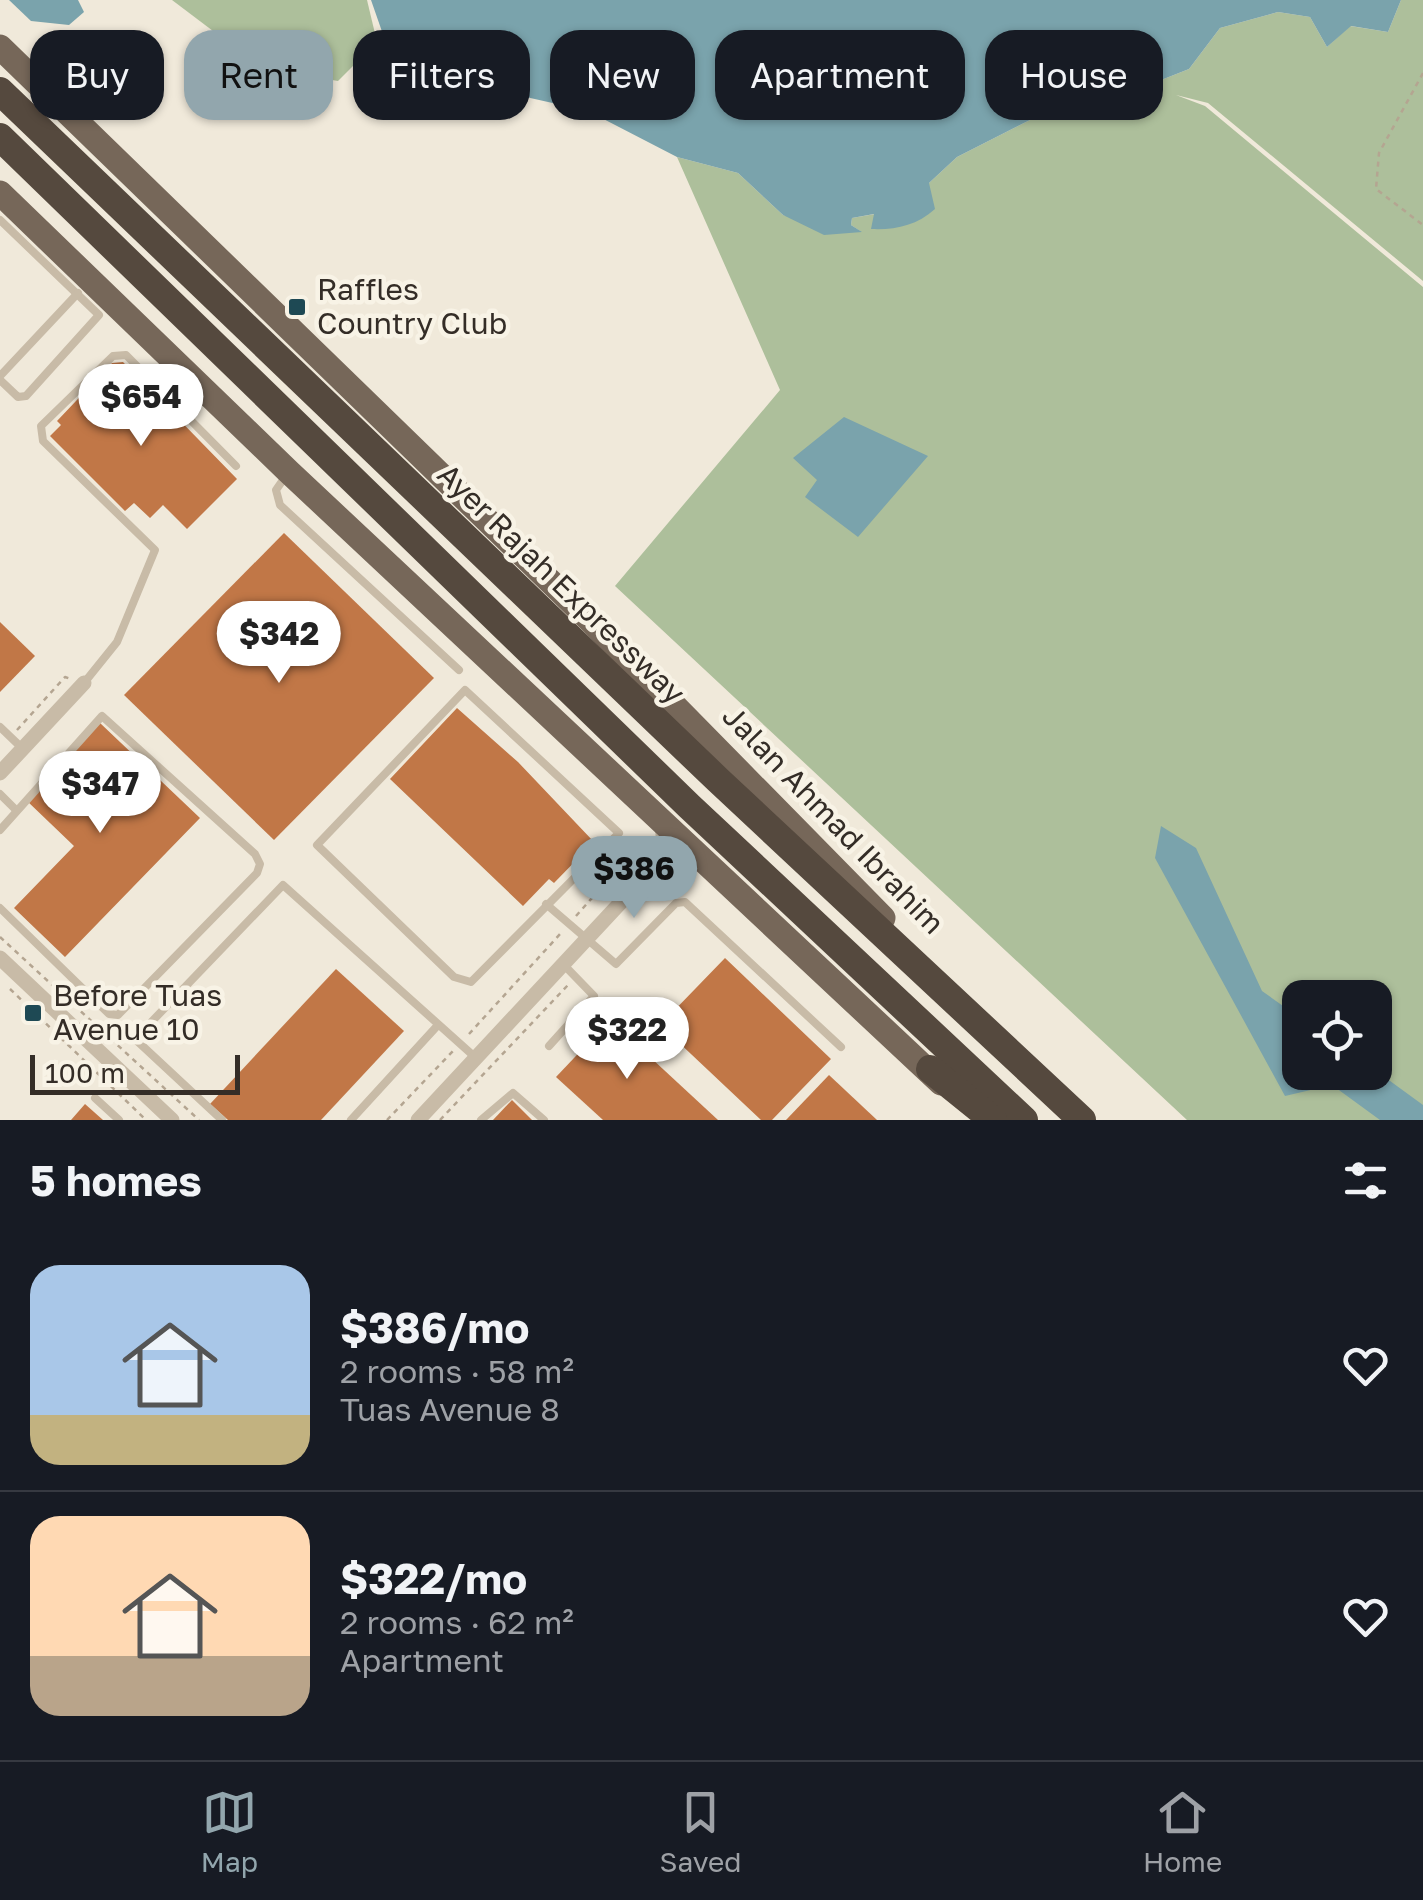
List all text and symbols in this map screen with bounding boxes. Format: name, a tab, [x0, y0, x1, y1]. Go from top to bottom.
chip: Buy	[30, 30, 164, 120]
chip: Rent	[184, 30, 333, 120]
chip: Filters	[353, 30, 530, 120]
chip: New	[550, 30, 695, 120]
chip: Apartment	[715, 30, 965, 120]
chip: House	[985, 30, 1163, 120]
place label: Raffles Country Club	[317, 271, 507, 341]
marker: Raffles Country Club	[286, 296, 308, 318]
pin: $654	[82, 364, 200, 449]
text: $654	[100, 377, 182, 415]
street label: Ayer Rajah Expressway	[431, 456, 693, 711]
pin: $342	[220, 601, 338, 686]
text: $342	[239, 614, 319, 652]
street label: Jalan Ahmad Ibrahim	[715, 698, 952, 941]
pin: $347	[41, 751, 159, 836]
text: $347	[61, 764, 139, 802]
pin: $386	[575, 836, 693, 921]
text: $386	[593, 849, 675, 887]
place label: Before Tuas Avenue 10	[53, 977, 222, 1047]
map controls	[1282, 980, 1392, 1090]
button: locate	[1282, 980, 1392, 1090]
pin: $322	[568, 997, 686, 1082]
marker: Before Tuas Avenue 10	[22, 1002, 44, 1024]
text: $322	[587, 1010, 667, 1048]
scale bar	[30, 1050, 240, 1094]
text: 100 m	[45, 1056, 125, 1089]
icon: filters	[1338, 1153, 1393, 1208]
text: 5 homes	[30, 1155, 202, 1205]
text: $386/mo	[340, 1302, 529, 1352]
icon: home	[110, 1305, 230, 1425]
icon: heart	[1338, 1338, 1393, 1393]
text: 2 rooms · 58 m²	[340, 1352, 574, 1390]
text: Tuas Avenue 8	[340, 1390, 560, 1428]
text: $322/mo	[340, 1553, 527, 1603]
icon: home	[110, 1556, 230, 1676]
icon: heart	[1338, 1589, 1393, 1644]
text: 2 rooms · 62 m²	[340, 1603, 574, 1641]
text: Apartment	[340, 1641, 504, 1679]
tab: Map	[201, 1785, 258, 1878]
tab: Saved	[660, 1785, 741, 1878]
tab: Home	[1143, 1785, 1222, 1878]

